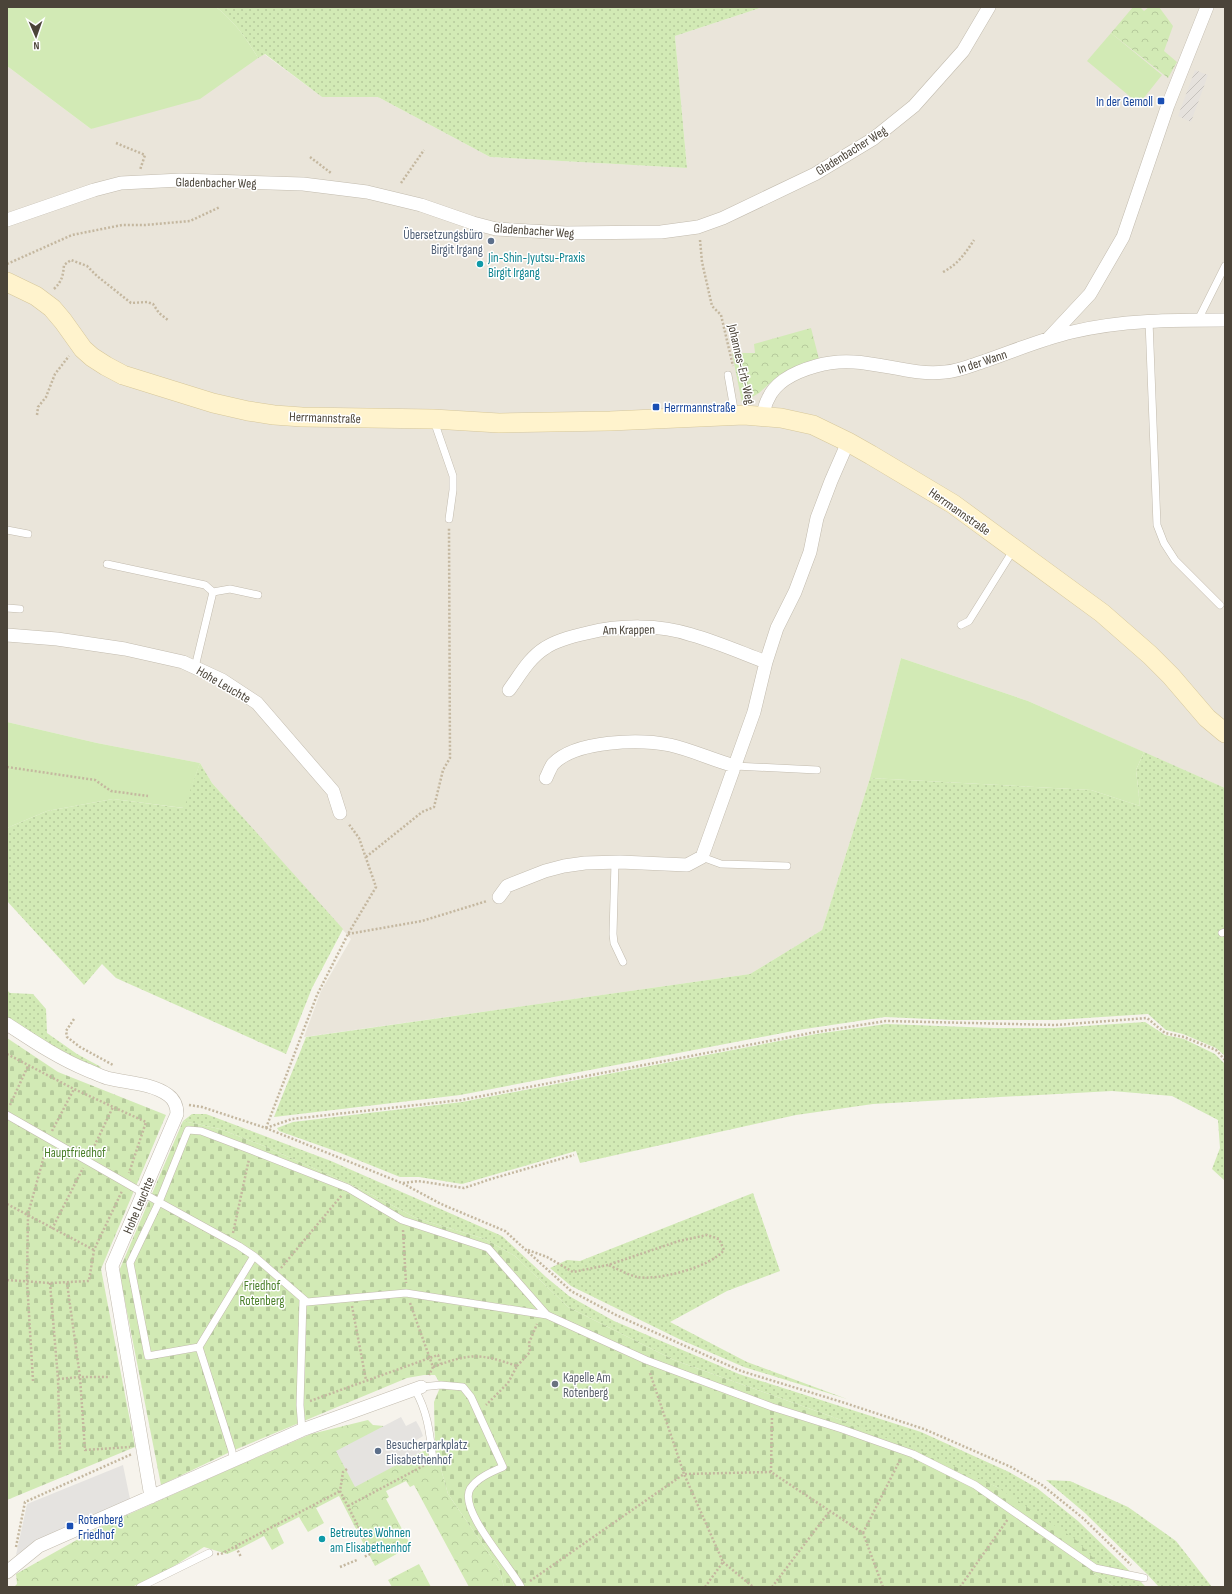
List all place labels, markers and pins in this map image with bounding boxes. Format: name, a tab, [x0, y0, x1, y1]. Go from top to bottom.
place label: In der Gemoll	[1096, 94, 1153, 110]
marker: In der Gemoll	[1156, 96, 1166, 106]
place label: Übersetzungsbüro Birgit Irgang	[403, 226, 483, 258]
marker: Übersetzungsbüro Birgit Irgang	[486, 236, 496, 246]
place label: Jin-Shin-Jyutsu-Praxis Birgit Irgang	[487, 250, 586, 281]
marker: Jin-Shin-Jyutsu-Praxis Birgit Irgang	[475, 259, 485, 269]
place label: Herrmannstraße	[664, 400, 736, 416]
marker: Herrmannstraße	[651, 402, 661, 412]
place label: Kapelle Am Rotenberg	[563, 1370, 611, 1401]
marker: Kapelle Am Rotenberg	[550, 1379, 560, 1389]
place label: Besucherparkplatz Elisabethenhof	[386, 1437, 468, 1468]
marker: Besucherparkplatz Elisabethenhof	[373, 1446, 383, 1456]
place label: Rotenberg Friedhof	[78, 1512, 123, 1543]
marker: Rotenberg Friedhof	[65, 1521, 75, 1531]
place label: Betreutes Wohnen am Elisabethenhof	[330, 1525, 411, 1556]
marker: Betreutes Wohnen am Elisabethenhof	[317, 1534, 327, 1544]

